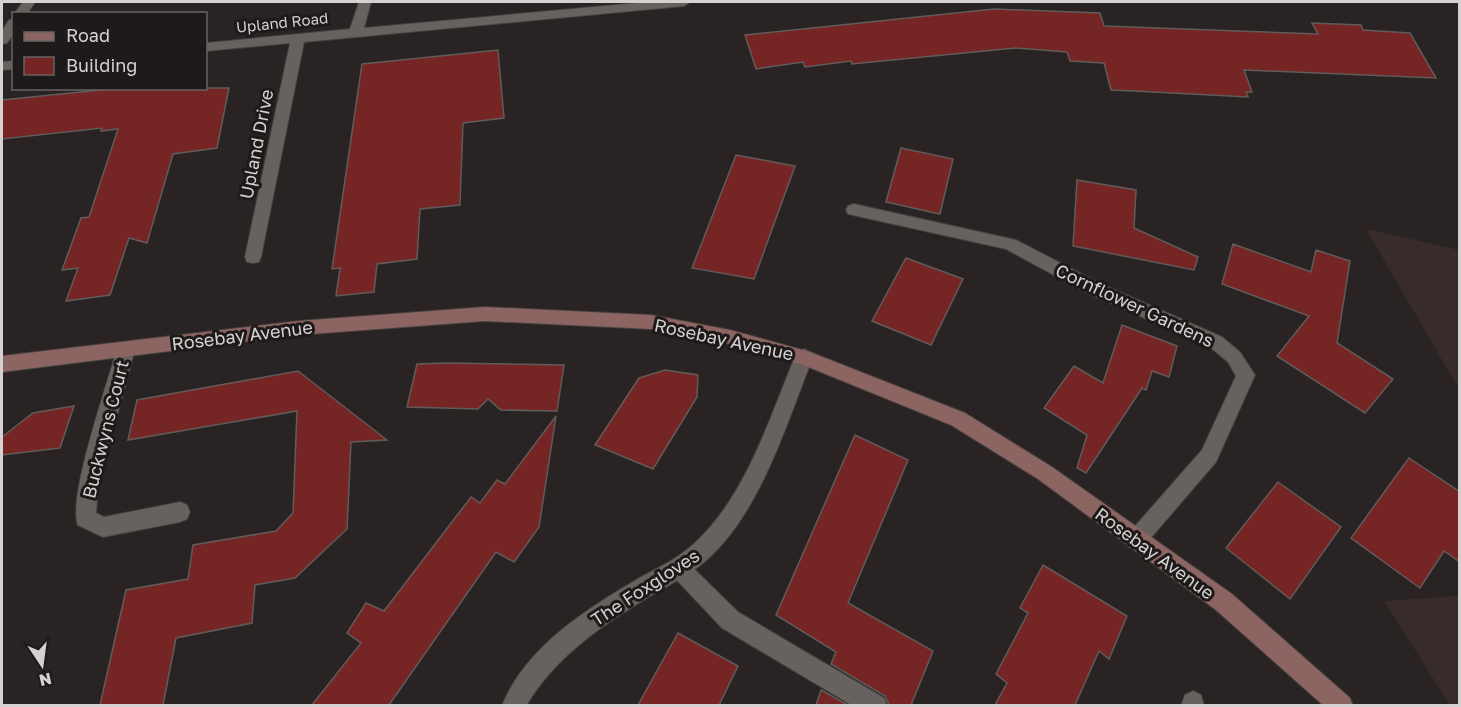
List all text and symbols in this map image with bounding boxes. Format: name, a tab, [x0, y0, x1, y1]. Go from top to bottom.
street label: Upland Road	[235, 8, 329, 36]
legend	[12, 12, 207, 90]
text: Road	[66, 24, 110, 46]
text: Building	[66, 54, 137, 76]
street label: Upland Drive	[235, 87, 277, 201]
street label: Cornflower Gardens	[1052, 259, 1218, 351]
street label: Rosebay Avenue	[652, 313, 796, 365]
street label: Rosebay Avenue	[170, 315, 314, 355]
street label: Buckwyns Court	[77, 358, 133, 500]
street label: Rosebay Avenue	[1091, 502, 1219, 604]
street label: The Foxgloves	[587, 544, 703, 630]
north arrow	[12, 635, 72, 695]
text: N	[37, 669, 54, 691]

